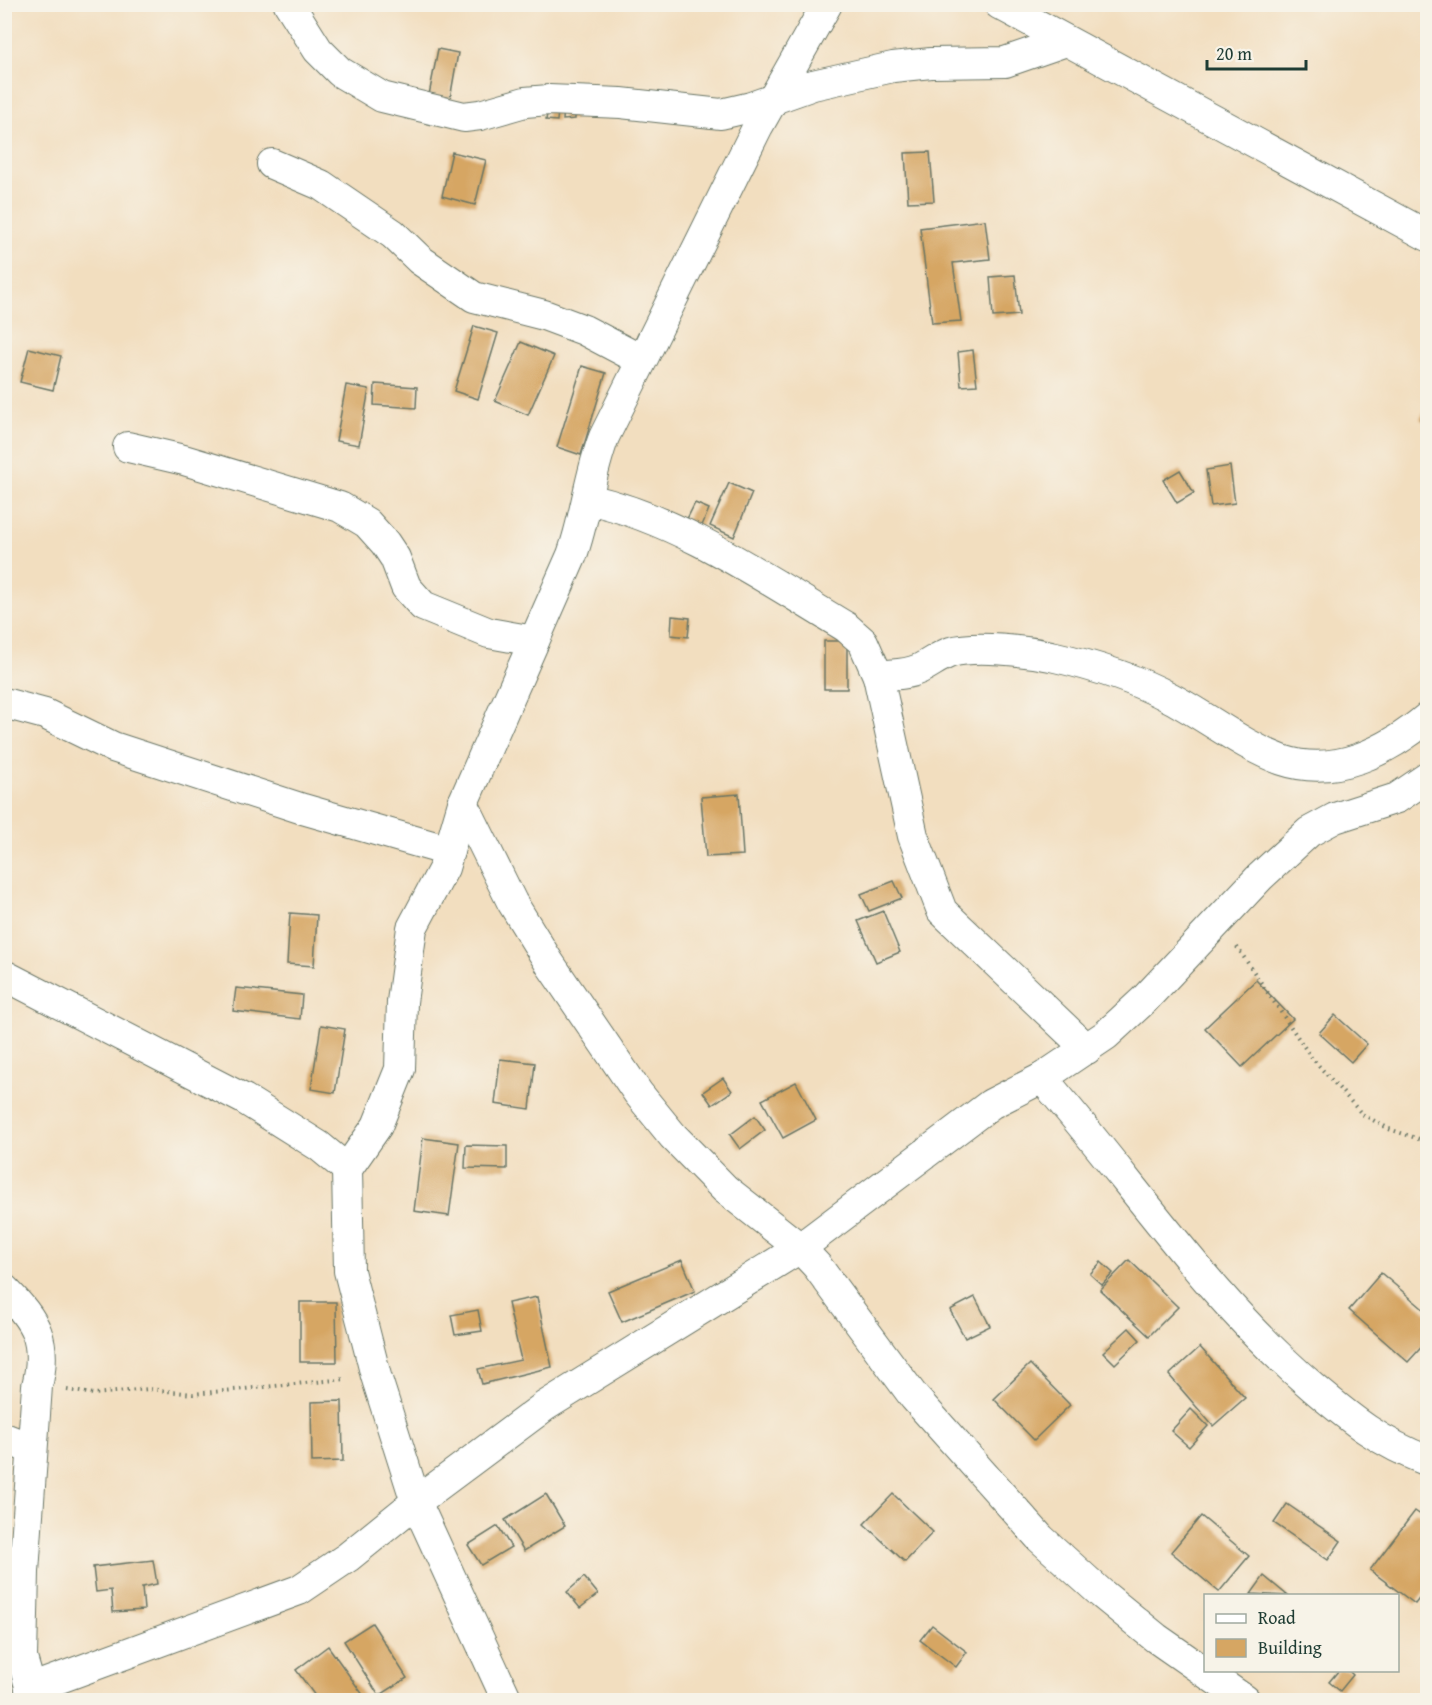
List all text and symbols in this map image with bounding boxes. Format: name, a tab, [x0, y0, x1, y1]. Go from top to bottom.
scale bar	[1207, 33, 1306, 71]
text: 20 m	[1216, 40, 1252, 67]
legend	[1204, 1594, 1399, 1672]
text: Road	[1258, 1604, 1296, 1631]
text: Building	[1258, 1634, 1322, 1661]

